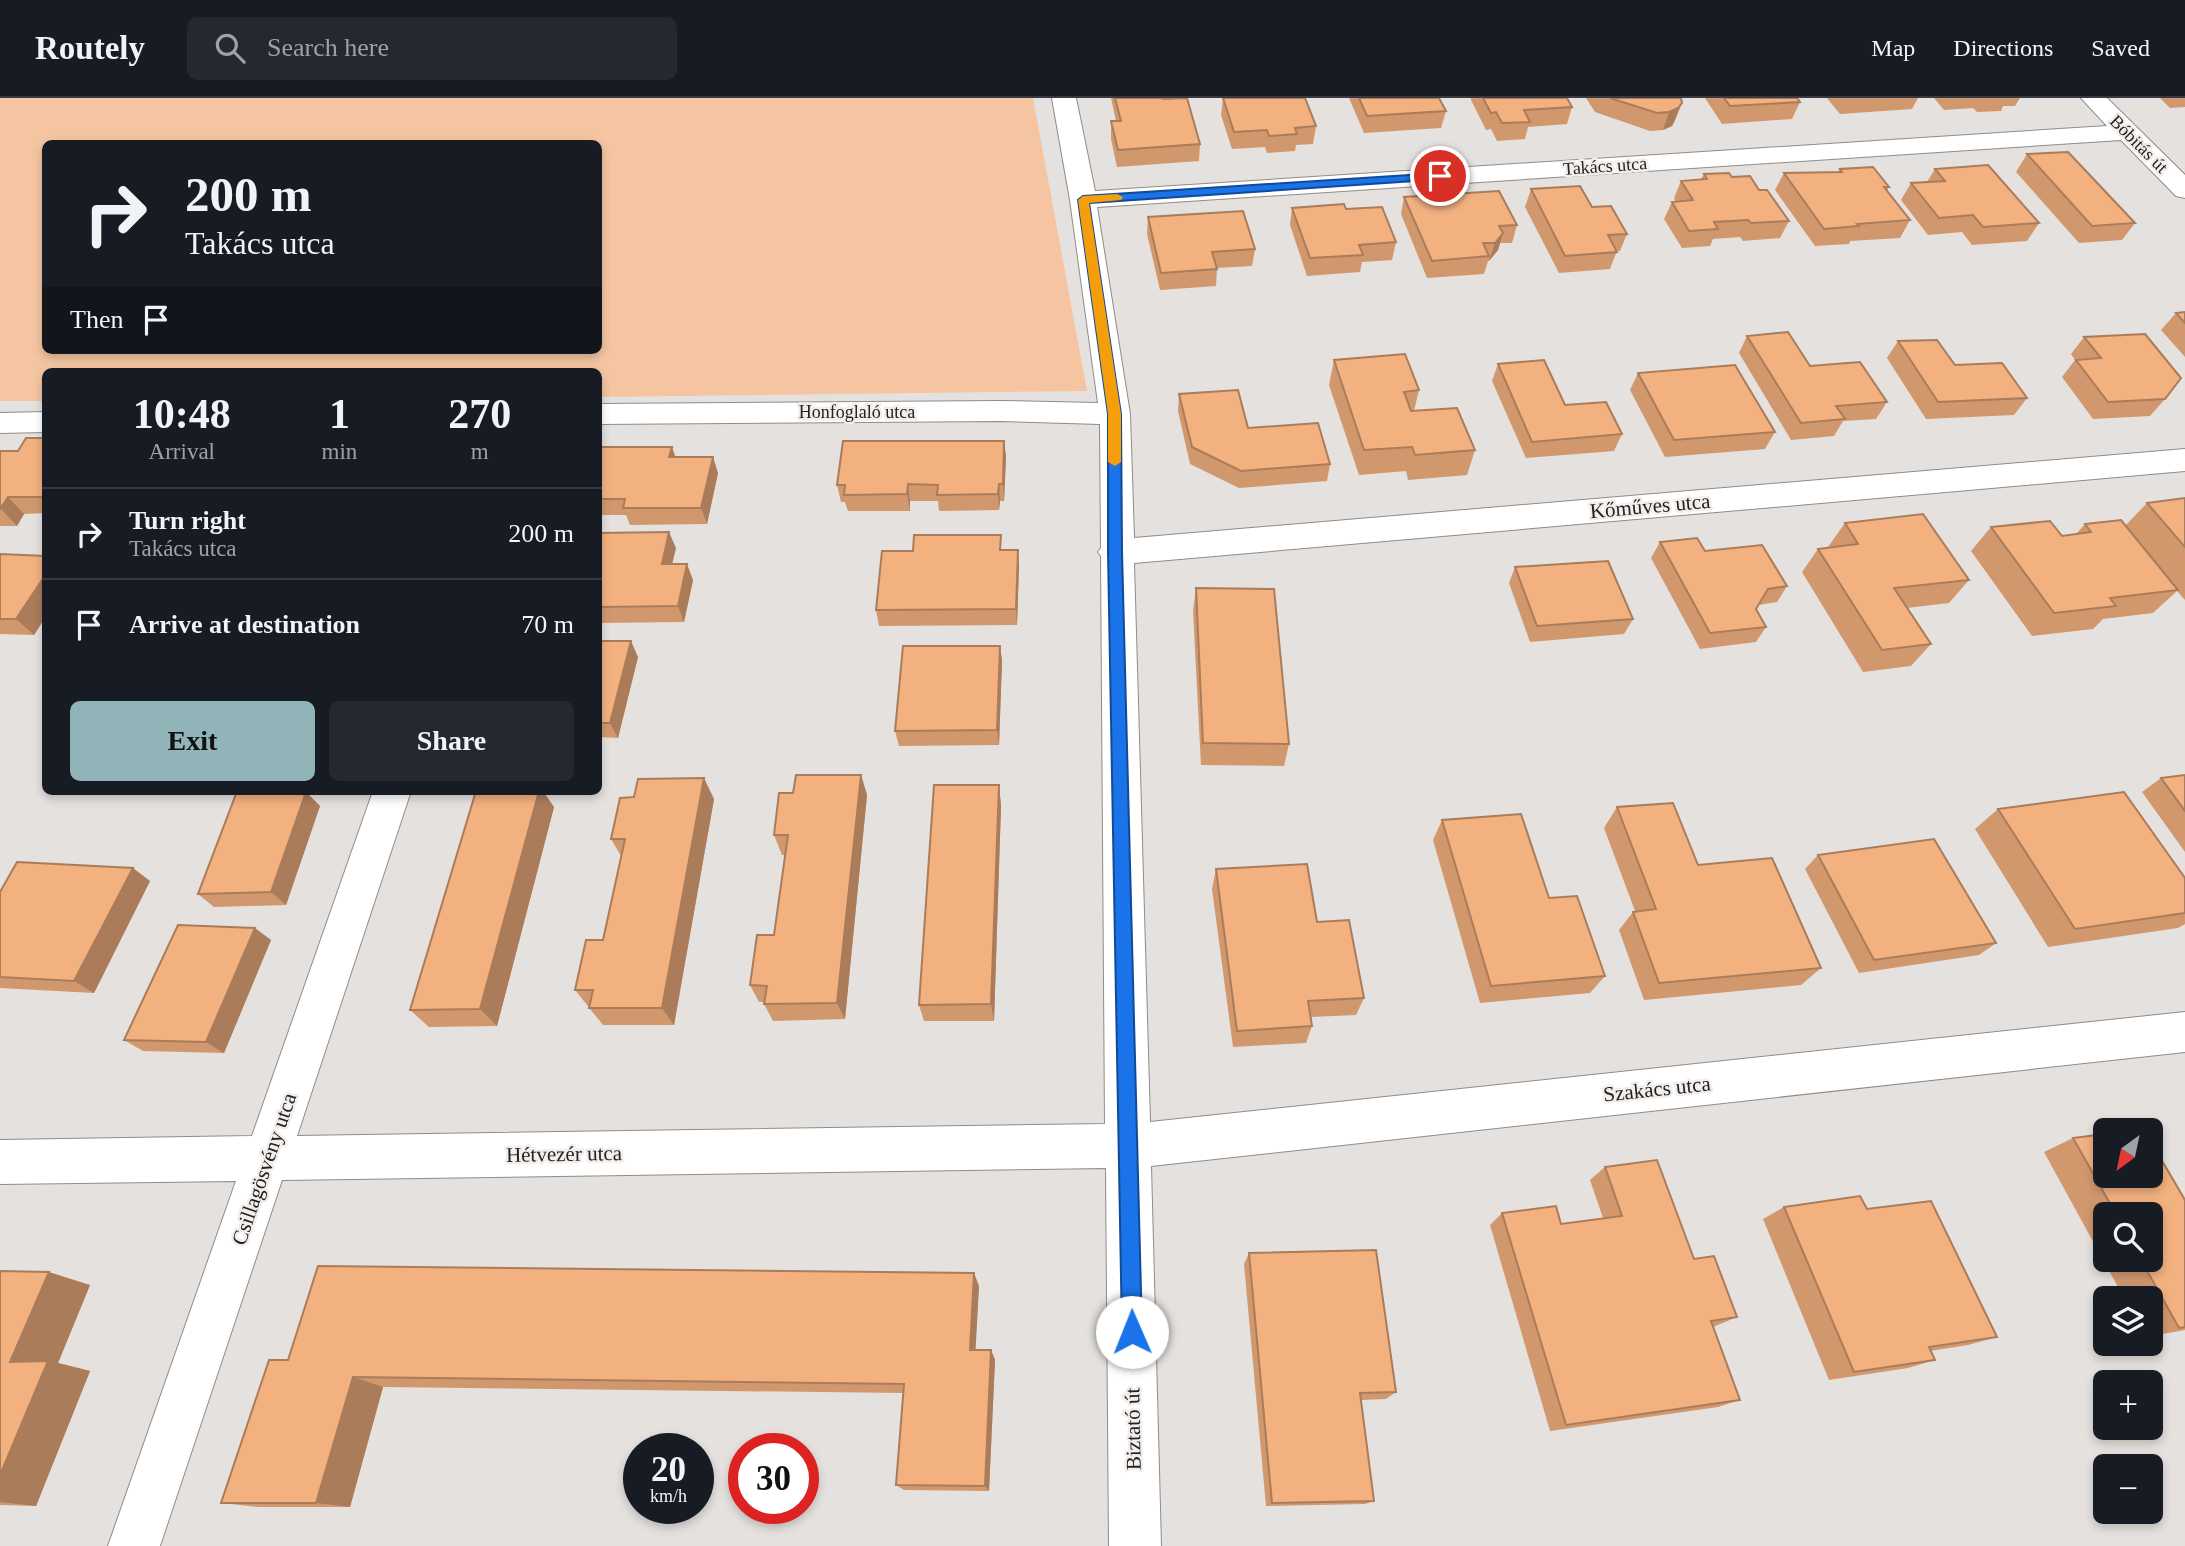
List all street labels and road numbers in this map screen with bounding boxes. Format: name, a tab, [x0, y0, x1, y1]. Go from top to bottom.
street label: Bóbitás út	[2106, 111, 2172, 177]
street label: Takács utca	[1562, 153, 1648, 179]
street label: Honfoglaló utca	[799, 402, 915, 422]
street label: Kőműves utca	[1589, 489, 1712, 523]
street label: Szakács utca	[1602, 1071, 1713, 1107]
street label: Csillagösvény utca	[227, 1089, 301, 1248]
street label: Hétvezér utca	[506, 1141, 623, 1167]
street label: Biztató út	[1120, 1388, 1146, 1470]

